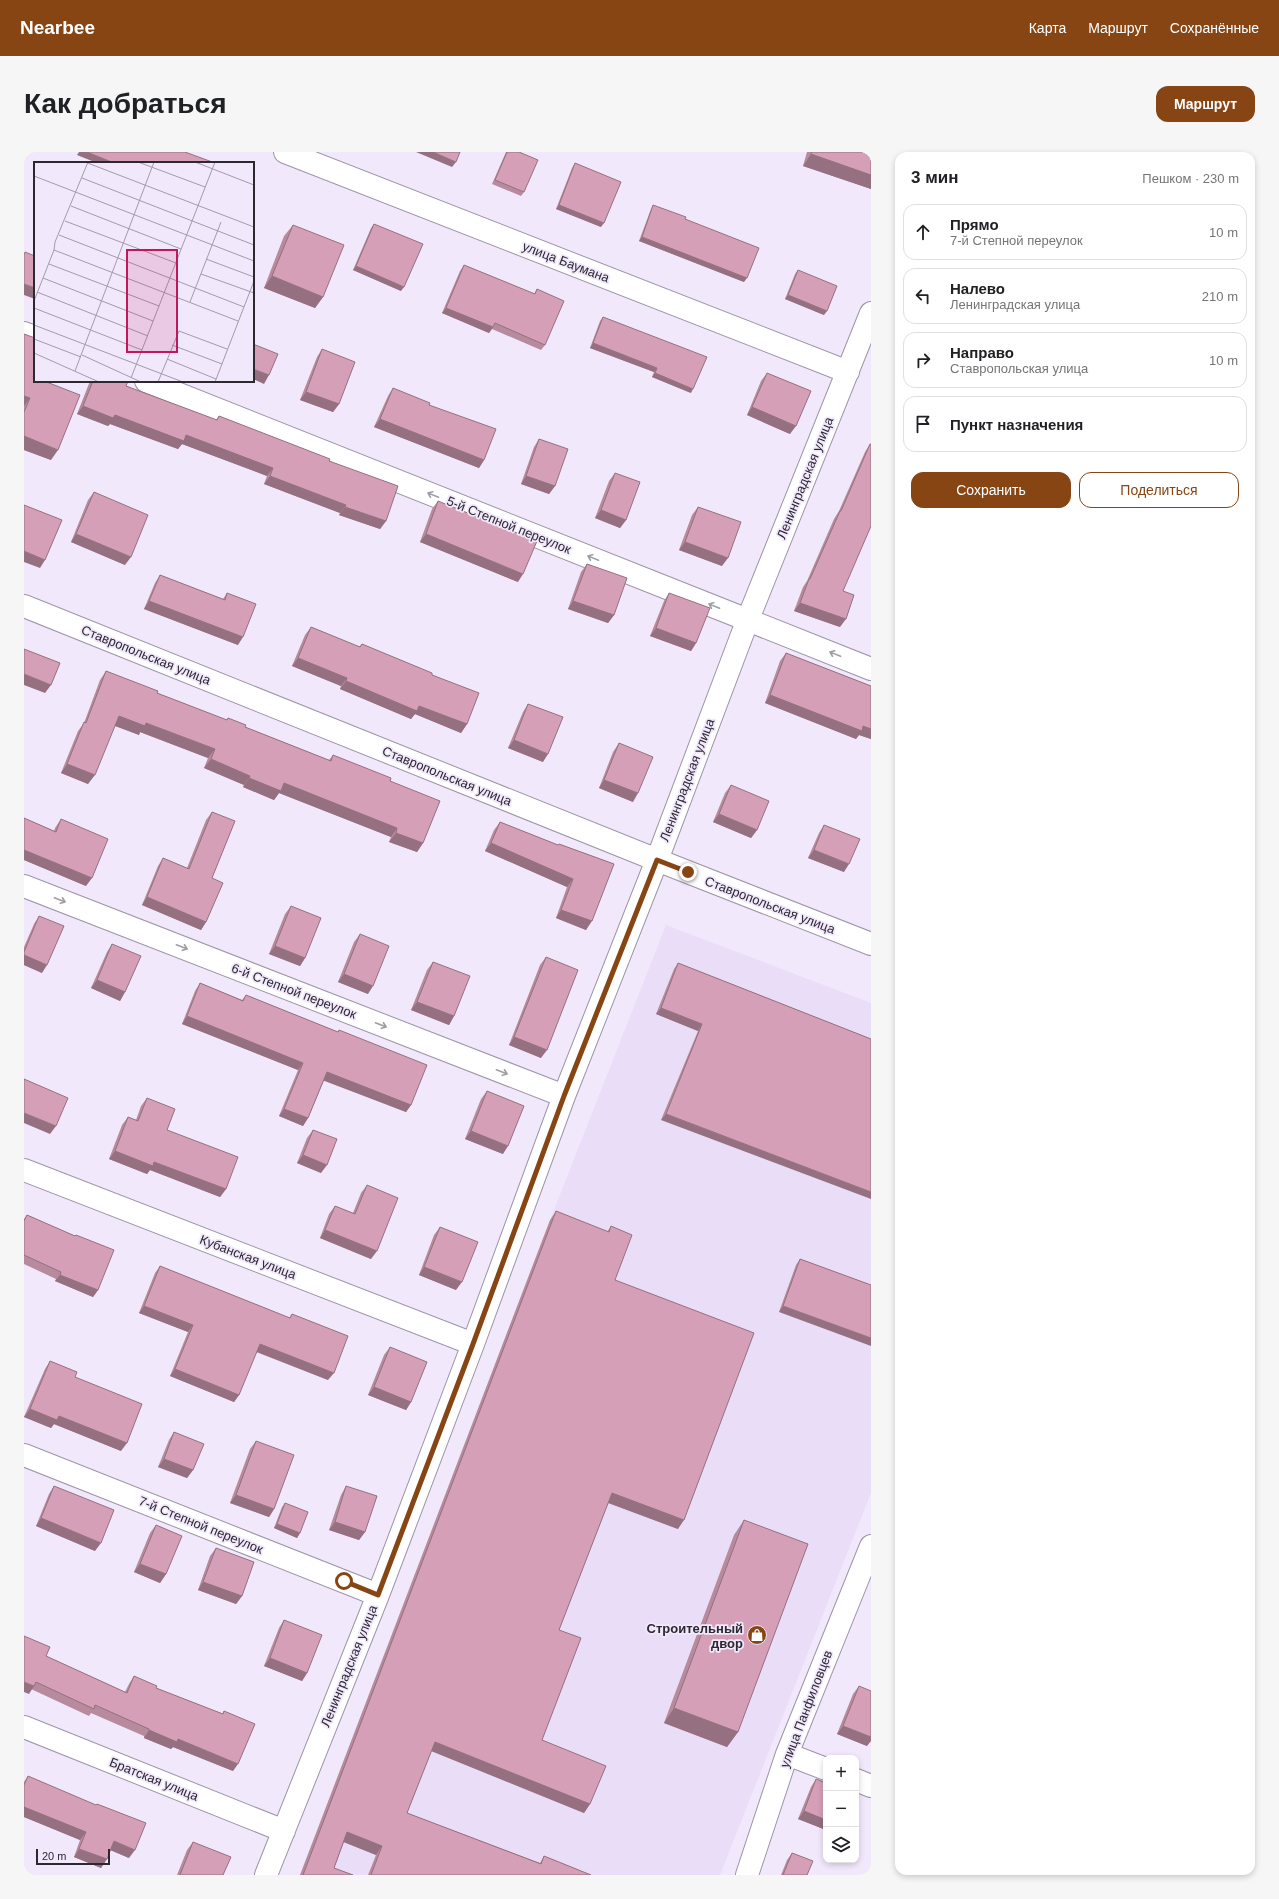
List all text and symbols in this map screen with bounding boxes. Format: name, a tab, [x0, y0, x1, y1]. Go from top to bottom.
text: Nearbee	[20, 17, 95, 38]
text: Карта	[1029, 20, 1066, 36]
text: Маршрут	[1088, 20, 1148, 36]
text: Сохранённые	[1170, 20, 1259, 36]
button: Маршрут	[1156, 86, 1255, 122]
text: Как добраться	[24, 88, 226, 119]
inset map	[34, 162, 254, 382]
text: 3 мин	[911, 168, 958, 187]
text: Пешком · 230 m	[1142, 171, 1239, 186]
text: Прямо	[950, 216, 999, 233]
icon: ahead	[912, 221, 934, 243]
text: 10 m	[1209, 225, 1238, 240]
text: 7-й Степной переулок	[950, 233, 1083, 248]
street label: улица Баумана	[520, 239, 612, 286]
text: Налево	[950, 280, 1005, 297]
icon: left	[912, 285, 934, 307]
text: 210 m	[1202, 289, 1238, 304]
text: Ленинградская улица	[950, 297, 1080, 312]
text: Направо	[950, 344, 1014, 361]
icon: right	[912, 349, 934, 371]
text: 10 m	[1209, 353, 1238, 368]
text: Ставропольская улица	[950, 361, 1088, 376]
icon: arrive	[912, 413, 934, 435]
street label: Ленинградская улица	[774, 414, 837, 541]
text: Пункт назначения	[950, 416, 1083, 433]
button: Сохранить	[911, 472, 1071, 508]
button: Поделиться	[1079, 472, 1239, 508]
one-way arrow	[428, 490, 440, 498]
street label: 5-й Степной переулок	[445, 493, 574, 557]
one-way arrow	[588, 554, 600, 562]
one-way arrow	[709, 602, 721, 609]
street label: Ставропольская улица	[79, 622, 214, 688]
one-way arrow	[829, 650, 841, 658]
street label: Ленинградская улица	[657, 716, 718, 843]
street label: Ставропольская улица	[380, 743, 515, 809]
route end	[679, 863, 697, 881]
street label: Ставропольская улица	[703, 873, 838, 937]
one-way arrow	[54, 897, 66, 905]
one-way arrow	[175, 944, 187, 952]
street label: 6-й Степной переулок	[229, 960, 359, 1022]
one-way arrow	[375, 1021, 387, 1029]
one-way arrow	[496, 1068, 508, 1076]
street label: Кубанская улица	[198, 1232, 299, 1283]
street label: 7-й Степной переулок	[137, 1493, 266, 1557]
route start	[335, 1572, 353, 1590]
street label: Ленинградская улица	[318, 1602, 381, 1729]
place label: Строительный двор	[647, 1621, 743, 1651]
shop icon: Строительный двор	[746, 1624, 768, 1646]
street label: улица Панфиловцев	[777, 1648, 835, 1770]
street label: Братская улица	[107, 1754, 201, 1804]
map controls	[823, 1755, 859, 1863]
button: +	[823, 1755, 859, 1791]
button: −	[823, 1791, 859, 1827]
button: layers	[823, 1827, 859, 1863]
scale bar	[36, 1847, 110, 1866]
text: 20 m	[42, 1850, 66, 1862]

